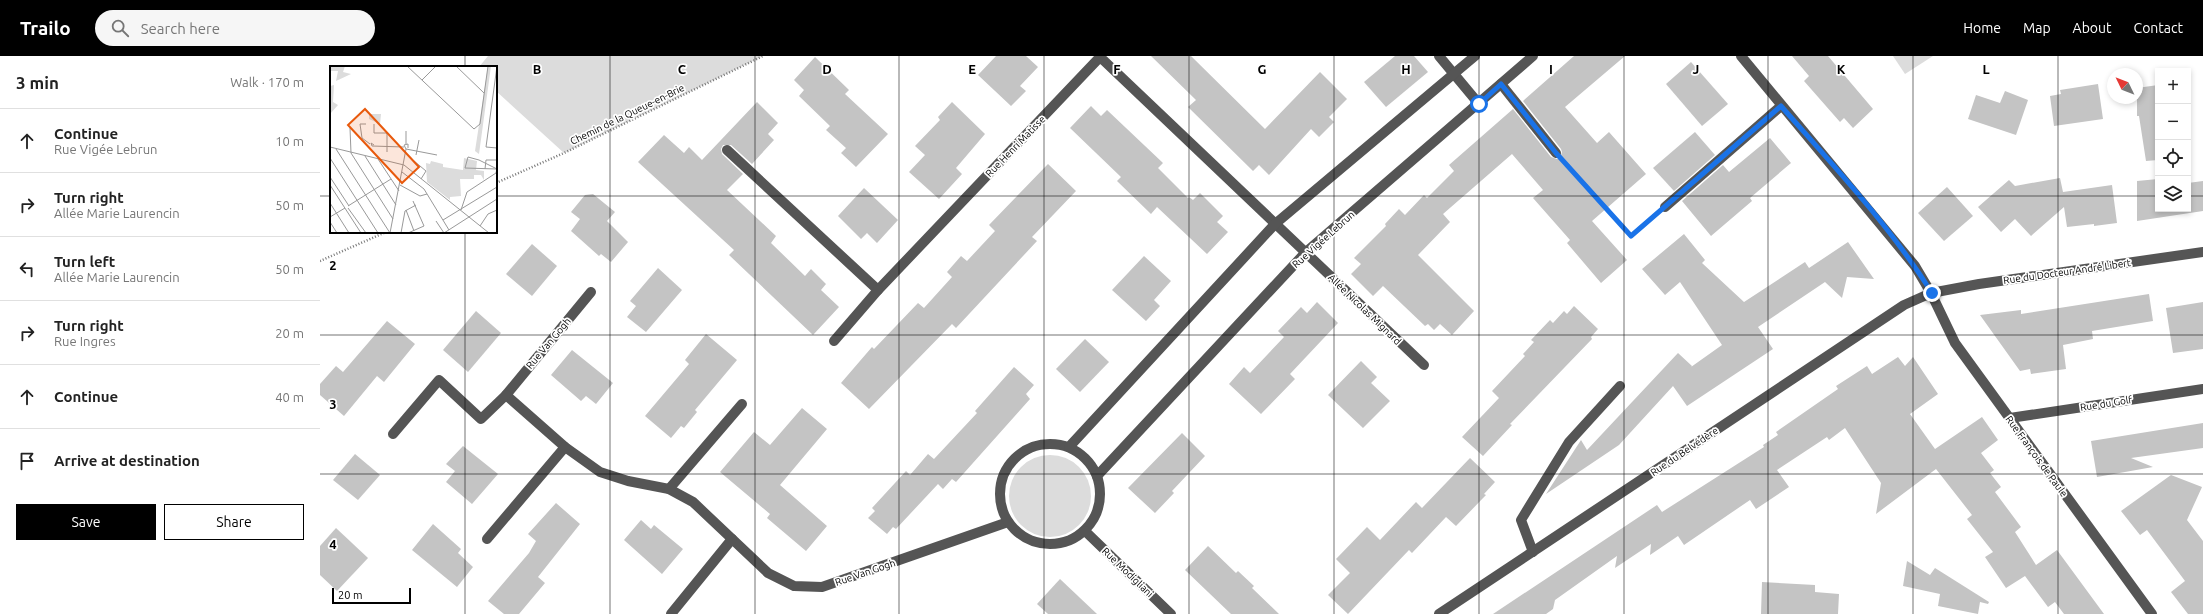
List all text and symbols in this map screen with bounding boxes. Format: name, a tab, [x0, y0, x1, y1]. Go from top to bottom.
search box	[95, 10, 375, 46]
text: Trailo	[20, 17, 71, 39]
icon: search	[109, 17, 131, 39]
text: Search here	[141, 20, 220, 37]
text: Home	[1963, 20, 2001, 36]
text: Map	[2023, 20, 2051, 36]
text: About	[2073, 20, 2112, 36]
text: Contact	[2134, 20, 2183, 36]
text: B	[533, 62, 542, 76]
text: C	[678, 62, 687, 76]
text: D	[822, 62, 832, 76]
text: E	[968, 62, 976, 76]
text: F	[1113, 62, 1121, 76]
text: G	[1258, 62, 1267, 76]
text: H	[1401, 62, 1411, 76]
text: I	[1549, 62, 1553, 76]
text: J	[1693, 62, 1699, 76]
text: K	[1837, 62, 1846, 76]
text: L	[1982, 62, 1990, 76]
inset map	[330, 66, 497, 233]
north arrow	[2107, 68, 2143, 104]
map controls	[2155, 68, 2191, 212]
button: +	[2155, 68, 2191, 104]
text: 3 min	[16, 73, 59, 92]
text: Walk · 170 m	[230, 75, 304, 89]
street label: Chemin de la Queue-en-Brie	[568, 82, 686, 147]
route start	[1470, 95, 1488, 113]
button: −	[2155, 104, 2191, 140]
street label: Rue Henri Matisse	[983, 113, 1047, 179]
text: Continue	[54, 125, 118, 142]
icon: ahead	[16, 130, 38, 152]
text: 10 m	[275, 134, 304, 148]
button: locate	[2155, 140, 2191, 176]
text: Rue Vigée Lebrun	[54, 142, 157, 156]
button: layers	[2155, 176, 2191, 212]
text: Turn right	[54, 189, 124, 206]
icon: right	[16, 194, 38, 216]
text: 50 m	[275, 198, 304, 212]
text: Allée Marie Laurencin	[54, 206, 180, 220]
street label: Rue Vigée Lebrun	[1290, 209, 1357, 270]
text: Turn left	[54, 253, 115, 270]
street label: Rue du Docteur André Libert	[2003, 257, 2132, 286]
icon: left	[16, 258, 38, 280]
text: 2	[329, 258, 337, 272]
text: 50 m	[275, 262, 304, 276]
text: Allée Marie Laurencin	[54, 270, 180, 284]
street label: Allée Nicolas Mignard	[1326, 272, 1403, 347]
route end	[1923, 284, 1941, 302]
street label: Rue Van Gogh	[524, 316, 573, 371]
text: Turn right	[54, 317, 124, 334]
icon: right	[16, 322, 38, 344]
text: 20 m	[275, 326, 304, 340]
text: Rue Ingres	[54, 334, 116, 348]
icon: ahead	[16, 386, 38, 408]
text: Continue	[54, 388, 118, 405]
text: 40 m	[275, 390, 304, 404]
street label: Rue du Golf	[2079, 394, 2133, 413]
text: 3	[329, 397, 337, 411]
street label: Rue François de Paule	[2003, 414, 2070, 499]
street label: Rue du Belvédère	[1648, 425, 1720, 478]
icon: arrive	[16, 450, 38, 472]
text: Arrive at destination	[54, 452, 200, 469]
button: Save	[16, 504, 156, 540]
button: Share	[164, 504, 304, 540]
text: 4	[329, 537, 337, 551]
street label: Rue Modigliani	[1100, 545, 1155, 599]
street label: Rue Van Gogh	[834, 557, 897, 588]
scale bar	[332, 586, 411, 605]
text: 20 m	[338, 589, 362, 601]

